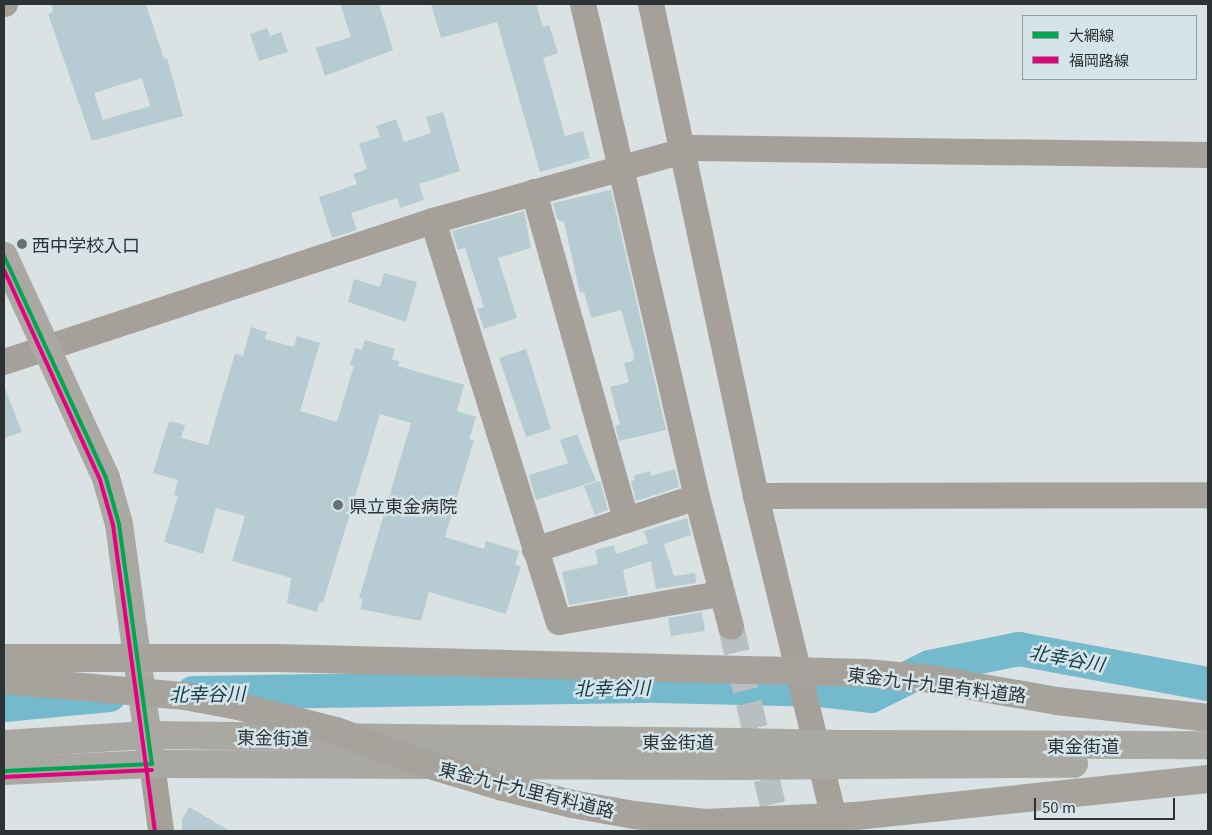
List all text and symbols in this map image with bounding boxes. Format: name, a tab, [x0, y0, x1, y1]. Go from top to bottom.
legend	[1022, 15, 1197, 80]
text: 大網線	[1069, 24, 1114, 45]
text: 福岡路線	[1069, 49, 1129, 70]
place label: 西中学校入口	[32, 233, 140, 255]
marker: 西中学校入口	[16, 238, 28, 250]
place label: 県立東金病院	[349, 494, 457, 516]
marker: 県立東金病院	[331, 498, 345, 512]
water label: 北幸谷川	[1028, 639, 1106, 675]
street label: 東金九十九里有料道路	[846, 662, 1028, 706]
water label: 北幸谷川	[574, 675, 650, 699]
water label: 北幸谷川	[169, 681, 245, 705]
street label: 東金街道	[237, 726, 309, 748]
street label: 東金街道	[642, 730, 714, 752]
street label: 東金街道	[1047, 734, 1119, 756]
street label: 東金九十九里有料道路	[437, 757, 617, 821]
scale bar	[1037, 788, 1178, 820]
text: 50 m	[1042, 796, 1076, 817]

